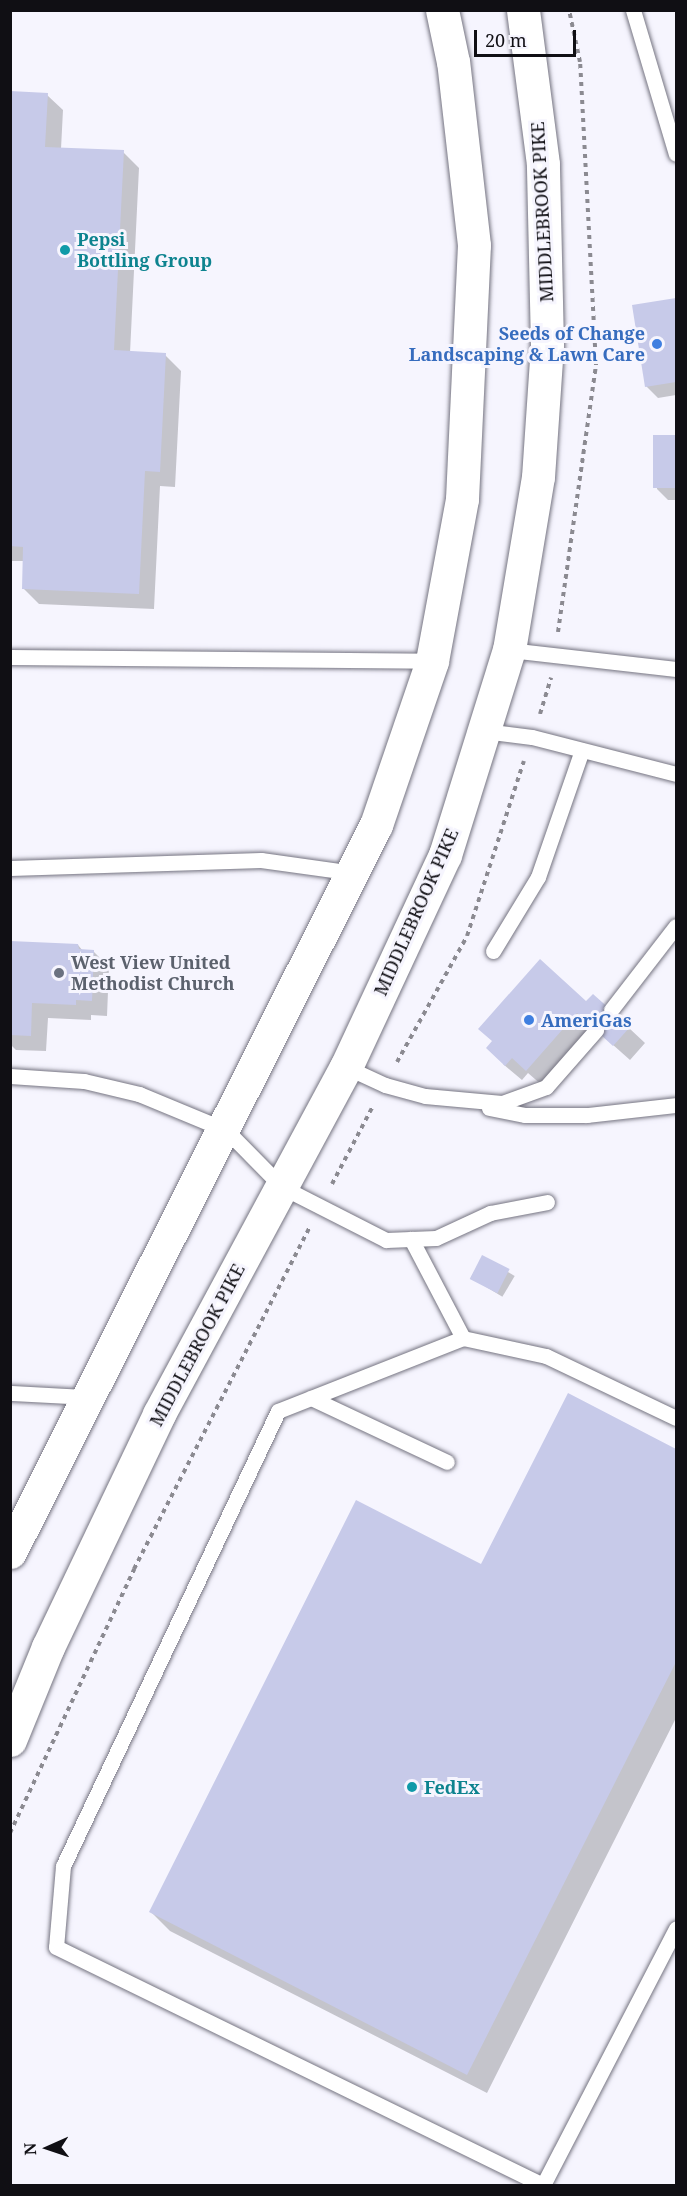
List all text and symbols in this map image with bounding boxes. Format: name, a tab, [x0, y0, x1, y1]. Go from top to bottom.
scale bar	[477, 18, 579, 56]
text: 20 m	[485, 28, 527, 52]
street label: MIDDLEBROOK PIKE	[526, 121, 558, 303]
place label: Pepsi Bottling Group	[77, 229, 212, 272]
marker: Pepsi Bottling Group	[58, 243, 72, 257]
place label: Seeds of Change Landscaping & Lawn Care	[409, 323, 645, 366]
marker: Seeds of Change Landscaping & Lawn Care	[650, 337, 664, 351]
street label: MIDDLEBROOK PIKE	[369, 825, 463, 999]
place label: West View United Methodist Church	[71, 952, 234, 994]
marker: West View United Methodist Church	[52, 966, 66, 980]
place label: AmeriGas	[541, 1009, 632, 1031]
marker: AmeriGas	[522, 1013, 536, 1027]
street label: MIDDLEBROOK PIKE	[145, 1260, 249, 1430]
place label: FedEx	[424, 1776, 480, 1798]
marker: FedEx	[405, 1780, 419, 1794]
north arrow	[18, 2118, 78, 2178]
text: N	[19, 2142, 41, 2156]

